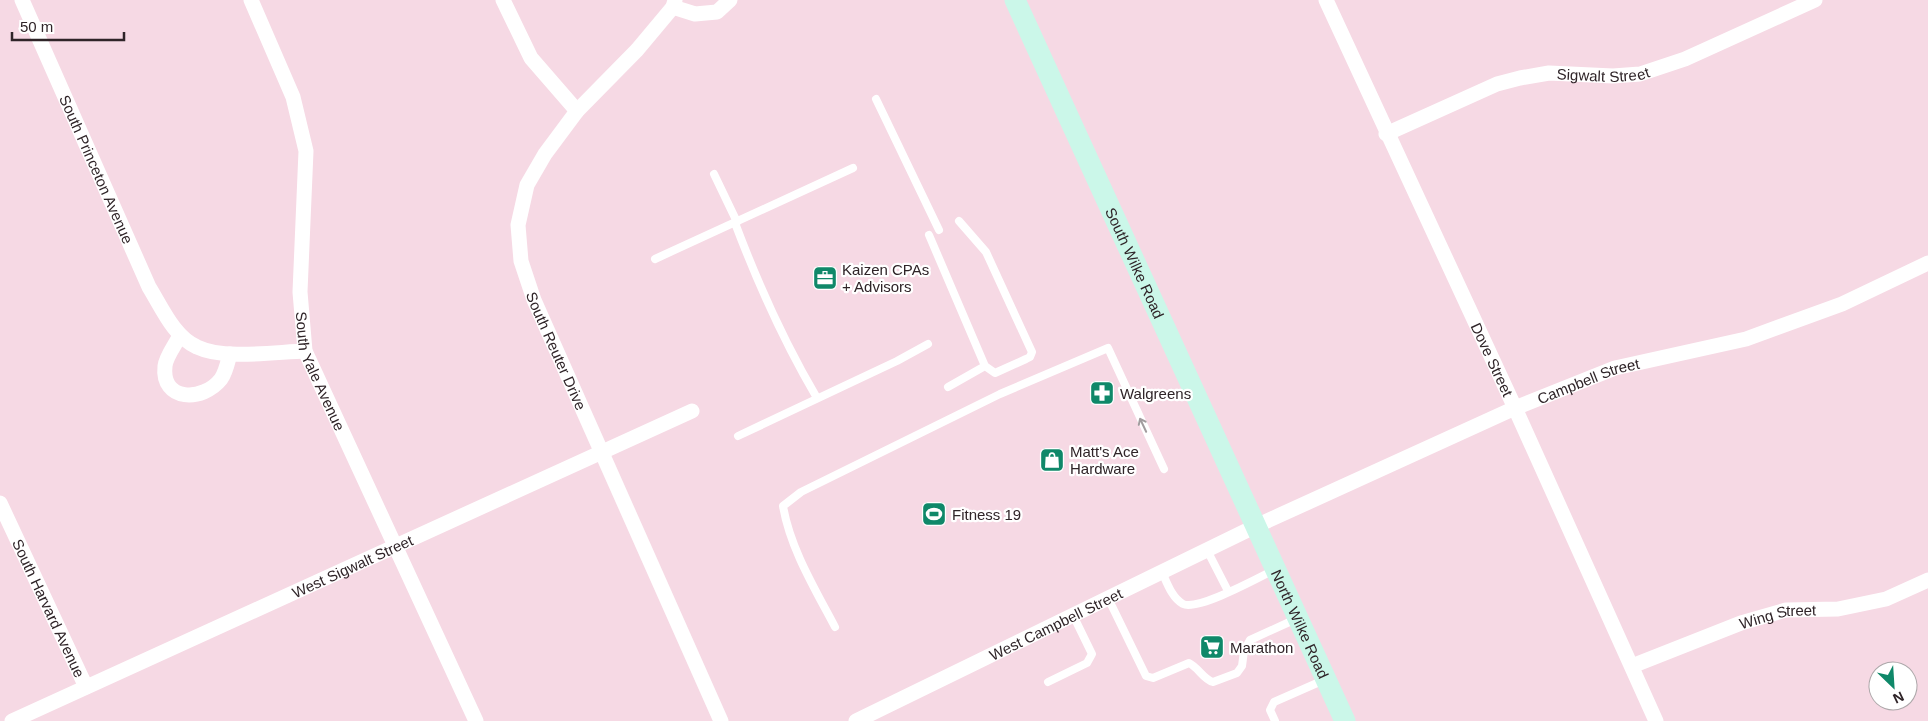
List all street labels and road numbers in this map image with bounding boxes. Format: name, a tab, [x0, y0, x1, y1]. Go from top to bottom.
street label: Sigwalt Street	[1556, 63, 1652, 85]
street label: South Princeton Avenue	[57, 92, 137, 246]
street label: South Wilke Road	[1103, 205, 1168, 321]
street label: South Reuter Drive	[523, 289, 590, 412]
street label: South Yale Avenue	[293, 311, 349, 433]
street label: Dove Street	[1468, 320, 1517, 400]
street label: Campbell Street	[1535, 354, 1642, 407]
street label: West Sigwalt Street	[289, 531, 416, 601]
street label: South Harvard Avenue	[10, 536, 89, 680]
street label: North Wilke Road	[1268, 567, 1333, 681]
street label: West Campbell Street	[986, 584, 1126, 663]
street label: Wing Street	[1737, 601, 1817, 632]

